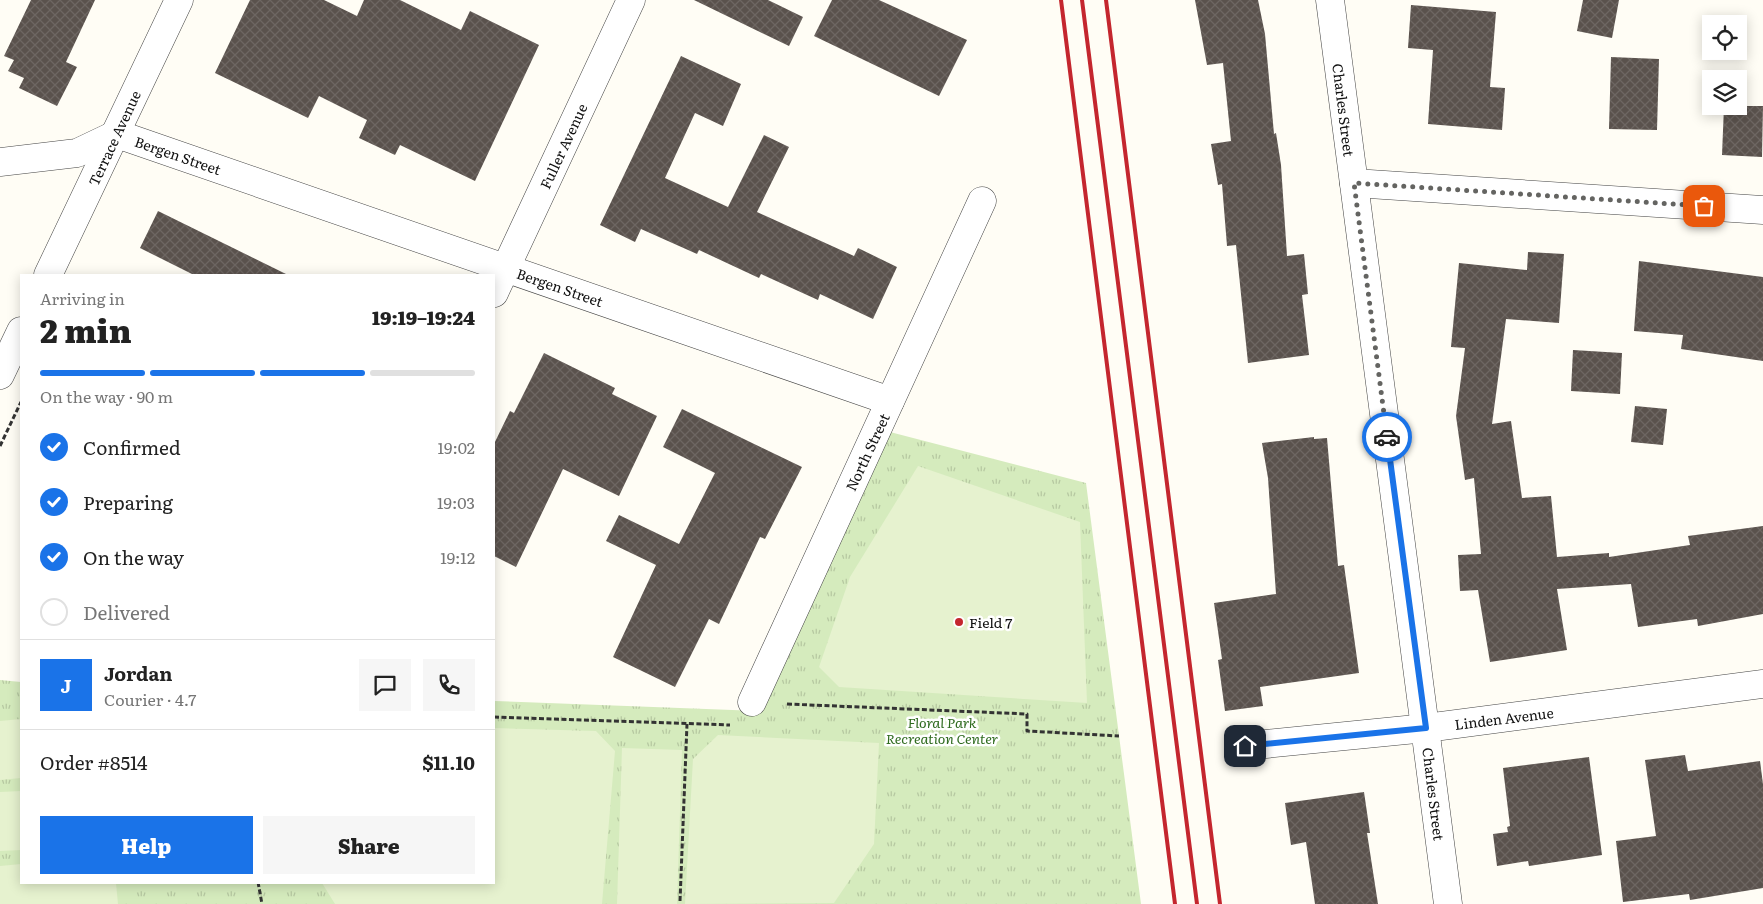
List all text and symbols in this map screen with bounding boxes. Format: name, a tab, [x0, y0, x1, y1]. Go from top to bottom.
map controls	[1702, 15, 1747, 115]
button: locate	[1702, 15, 1747, 60]
street label: Charles Street	[1328, 62, 1360, 158]
button: layers	[1702, 70, 1747, 115]
street label: Terrace Avenue	[83, 87, 145, 189]
street label: Fuller Avenue	[534, 100, 592, 192]
street label: Bergen Street	[132, 131, 224, 179]
pin	[1683, 185, 1725, 227]
icon: bag	[1690, 192, 1718, 220]
street label: Bergen Street	[514, 263, 606, 311]
text: Arriving in	[40, 286, 125, 310]
text: 19:19–19:24	[372, 303, 475, 331]
text: 2 min	[40, 305, 132, 353]
text: On the way · 90 m	[40, 384, 173, 408]
street label: North Street	[840, 410, 894, 494]
courier	[1362, 412, 1412, 462]
icon: car	[1373, 423, 1401, 451]
icon: check	[40, 433, 68, 461]
text: Confirmed	[83, 433, 181, 461]
text: 19:02	[438, 435, 475, 459]
icon: check	[40, 488, 68, 516]
text: Preparing	[83, 488, 173, 516]
text: 19:03	[437, 490, 475, 514]
icon: check	[40, 543, 68, 571]
text: On the way	[83, 543, 184, 571]
text: 19:12	[440, 545, 475, 569]
text: Delivered	[83, 598, 170, 626]
place label: Field 7	[969, 612, 1012, 632]
marker: Field 7	[953, 616, 965, 628]
text: Jordan	[104, 659, 173, 687]
button: chat	[359, 659, 411, 711]
button: phone	[423, 659, 475, 711]
text: J	[61, 671, 71, 699]
text: Courier · 4.7	[104, 687, 196, 711]
street label: Linden Avenue	[1453, 702, 1555, 734]
park label: Floral Park Recreation Center	[886, 712, 999, 748]
pin	[1224, 725, 1266, 767]
icon: home	[1231, 732, 1259, 760]
street label: Charles Street	[1418, 746, 1450, 842]
text: Order #8514	[40, 748, 148, 776]
text: $11.10	[422, 748, 475, 776]
button: Help	[40, 816, 253, 874]
button: Share	[263, 816, 475, 874]

